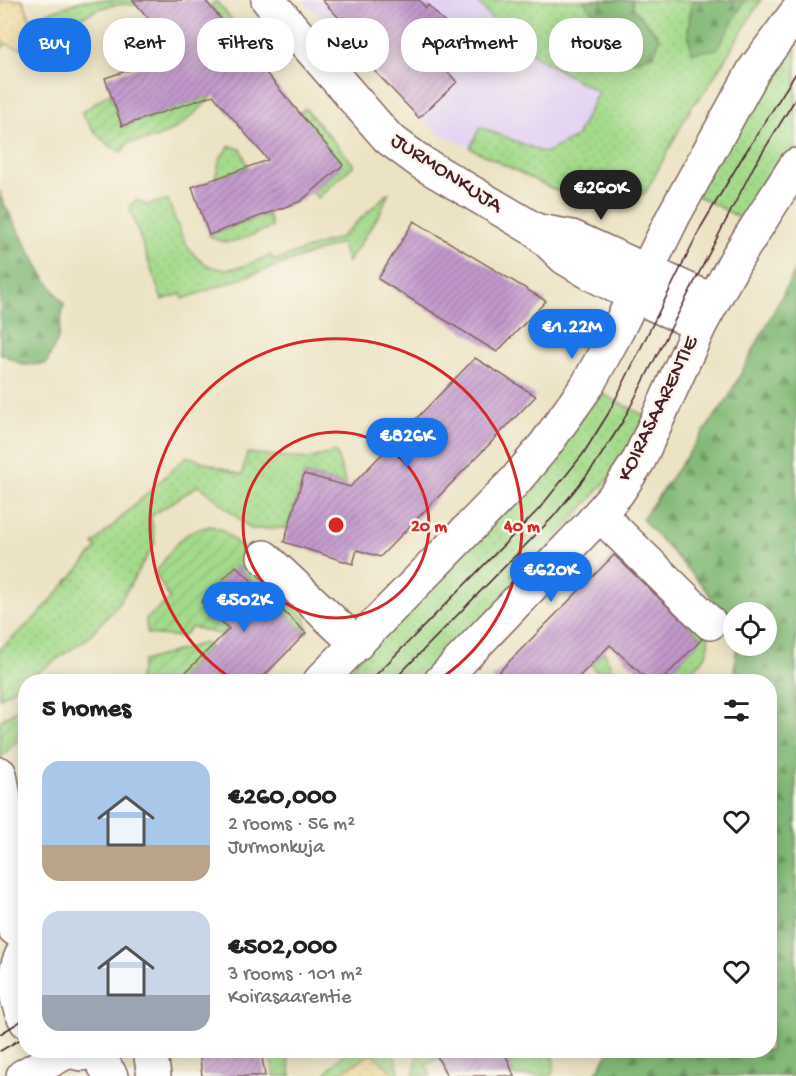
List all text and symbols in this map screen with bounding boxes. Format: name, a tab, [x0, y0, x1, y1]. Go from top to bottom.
chip: Buy	[18, 18, 91, 72]
chip: Rent	[103, 18, 185, 72]
chip: Filters	[197, 18, 294, 72]
chip: New	[306, 18, 389, 72]
chip: Apartment	[401, 18, 537, 72]
chip: House	[549, 18, 643, 72]
street label: JURMONKUJA	[385, 128, 508, 220]
pin: €260K	[559, 170, 643, 221]
text: €260K	[574, 178, 628, 201]
pin: €1.22M	[523, 309, 621, 360]
text: €1.22M	[542, 317, 602, 340]
street label: KOIRASAARENTIE	[613, 331, 706, 486]
pin: €826K	[365, 418, 449, 469]
text: €826K	[380, 426, 434, 449]
centre of rings	[326, 515, 346, 535]
text: 20 m	[411, 517, 447, 538]
text: 40 m	[503, 517, 540, 538]
pin: €620K	[509, 552, 593, 603]
text: €620K	[524, 560, 578, 583]
pin: €502K	[202, 582, 286, 633]
text: €502K	[217, 590, 271, 613]
map controls	[723, 602, 777, 656]
button: locate	[723, 602, 777, 656]
icon: filters	[720, 694, 753, 727]
text: 5 homes	[42, 695, 131, 726]
text: €260,000	[228, 783, 337, 814]
icon: home	[90, 785, 162, 857]
icon: heart	[720, 805, 753, 838]
text: 2 rooms · 56 m²	[228, 814, 355, 837]
text: Jurmonkuja	[228, 837, 324, 860]
text: €502,000	[228, 933, 337, 964]
icon: home	[90, 935, 162, 1007]
icon: heart	[720, 955, 753, 988]
text: 3 rooms · 101 m²	[228, 964, 363, 987]
text: Koirasaarentie	[228, 987, 351, 1010]

